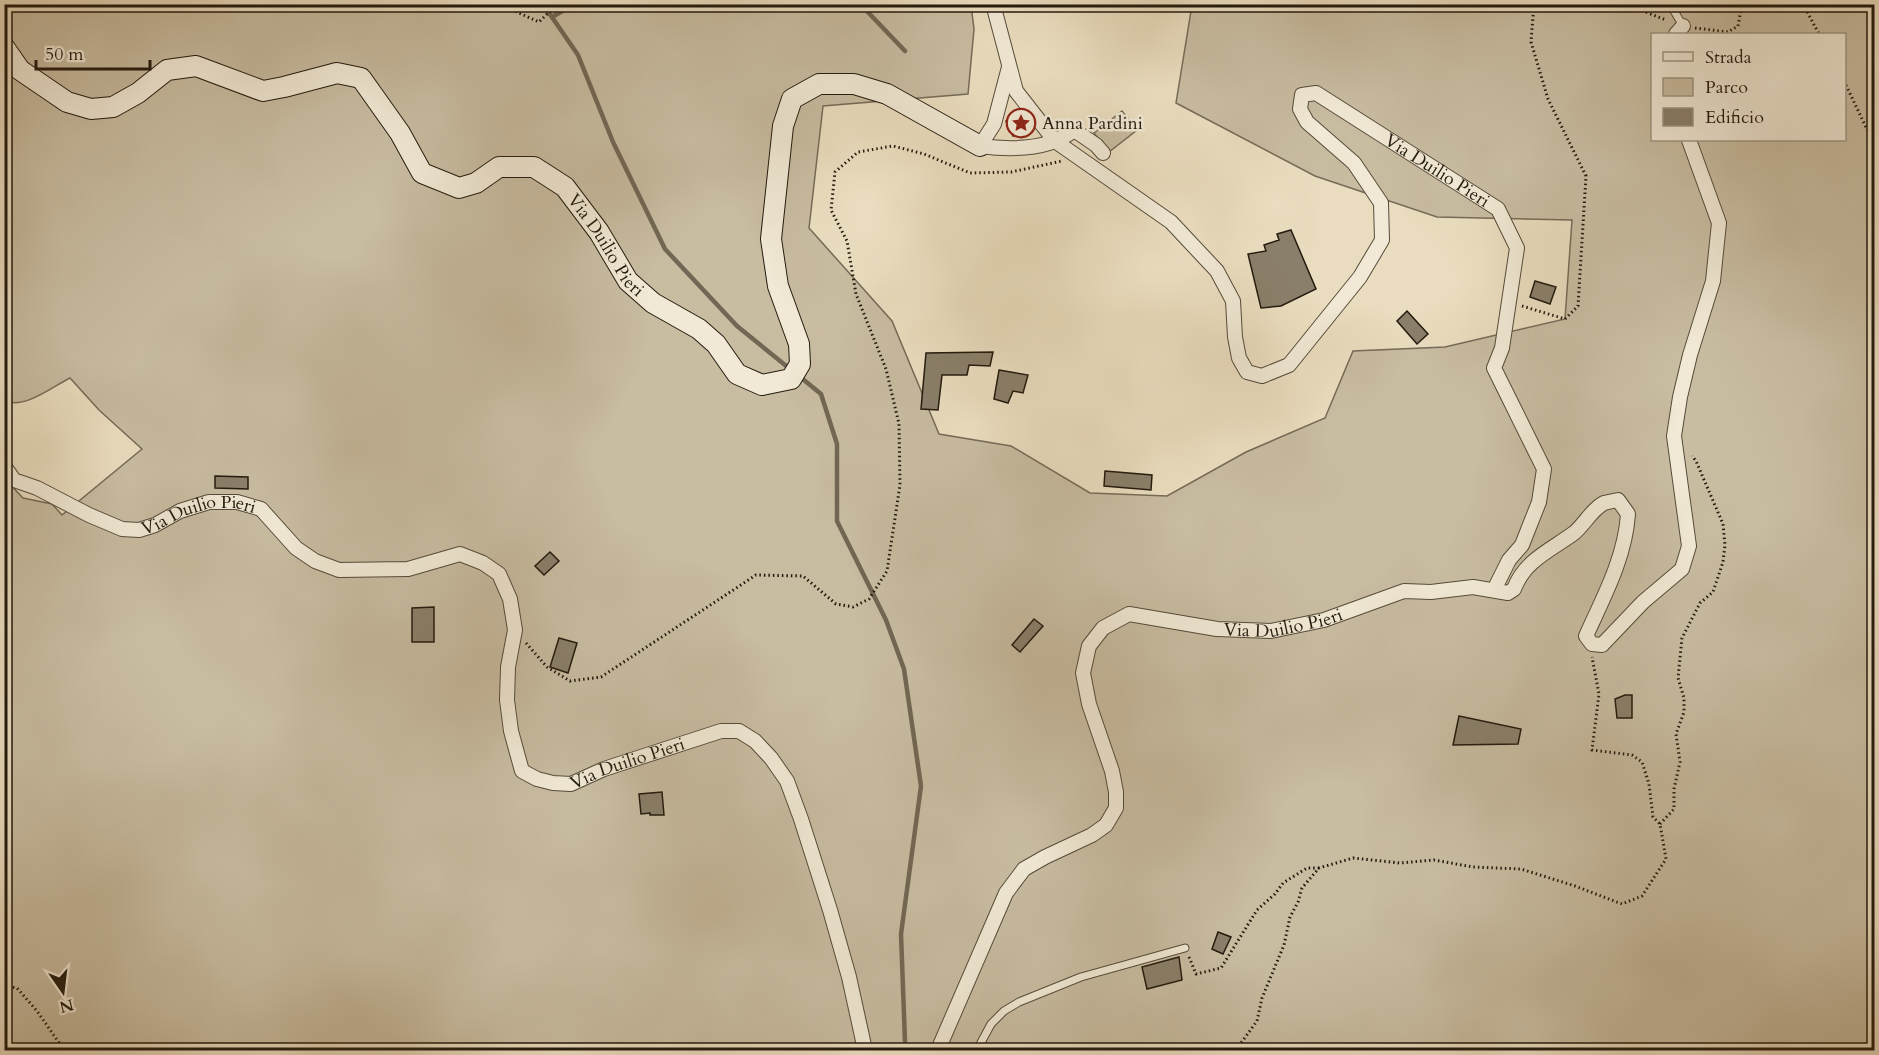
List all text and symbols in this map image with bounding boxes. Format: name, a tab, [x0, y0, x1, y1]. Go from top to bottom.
scale bar	[36, 33, 150, 71]
legend	[1651, 33, 1846, 141]
text: 50 m	[45, 42, 84, 67]
text: Strada	[1705, 45, 1752, 70]
text: Parco	[1705, 75, 1748, 100]
text: Edificio	[1705, 105, 1764, 130]
place icon: Anna Pardini	[1005, 107, 1037, 139]
place label: Anna Pardini	[1042, 111, 1143, 136]
street label: Via Duilio Pieri	[1380, 128, 1494, 214]
street label: Via Duilio Pieri	[561, 189, 649, 303]
street label: Via Duilio Pieri	[138, 490, 259, 542]
street label: Via Duilio Pieri	[1223, 602, 1346, 644]
street label: Via Duilio Pieri	[566, 732, 688, 796]
north arrow	[33, 962, 93, 1022]
text: N	[57, 993, 76, 1018]

